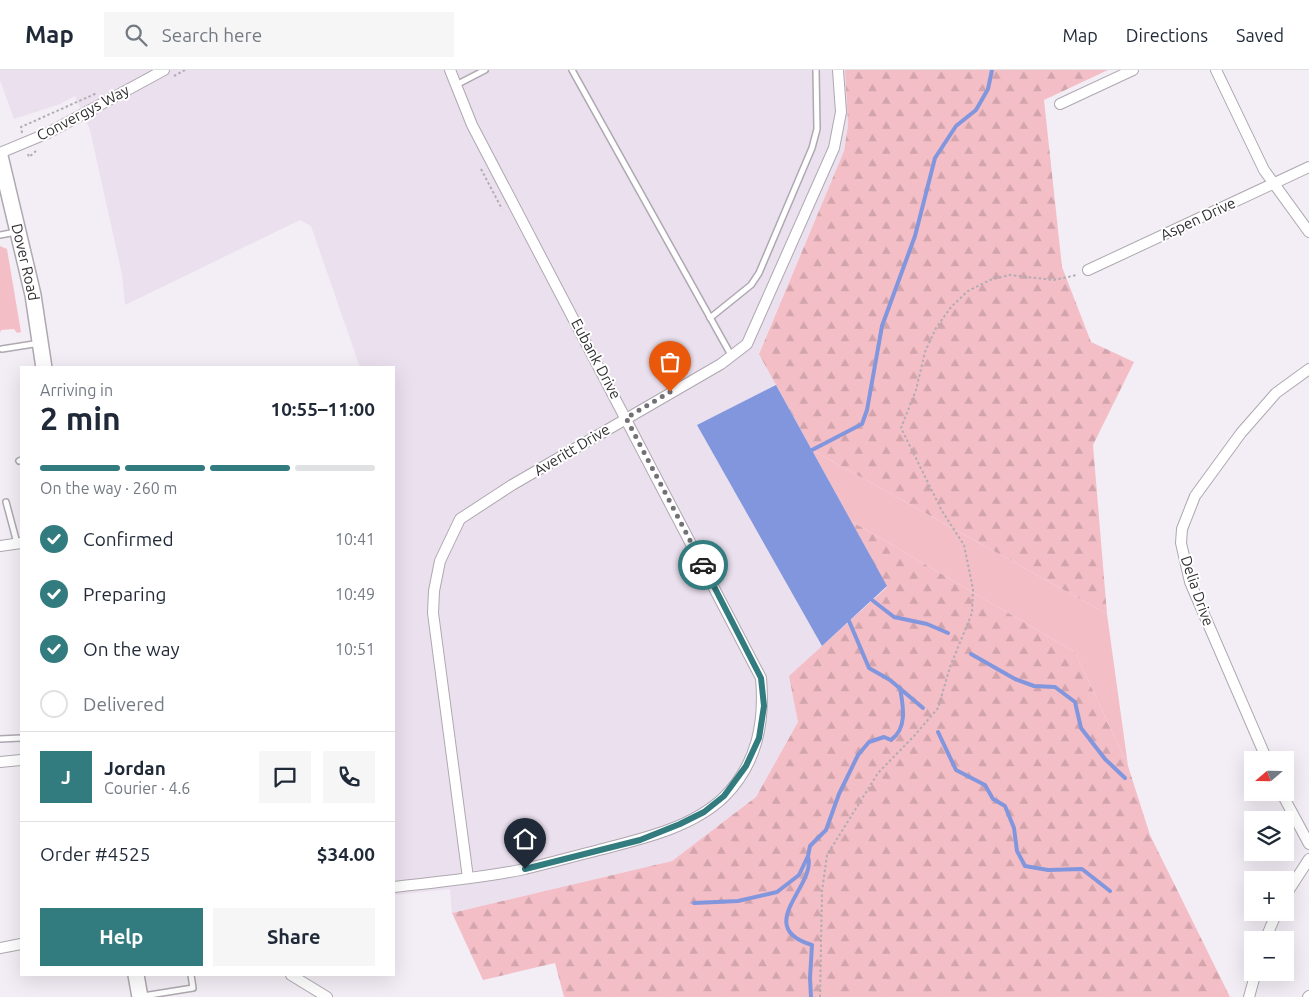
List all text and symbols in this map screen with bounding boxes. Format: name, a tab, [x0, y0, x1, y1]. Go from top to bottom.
search box	[104, 12, 454, 57]
text: Map	[25, 21, 74, 48]
icon: search	[122, 21, 150, 49]
text: Search here	[162, 24, 262, 46]
text: Map	[1062, 25, 1098, 45]
text: Directions	[1126, 25, 1208, 45]
text: Saved	[1236, 25, 1284, 45]
street label: Convergys Way	[34, 81, 132, 144]
street label: Aspen Drive	[1157, 194, 1238, 243]
street label: Dover Road	[8, 222, 43, 302]
street label: Eubank Drive	[568, 316, 625, 402]
pin	[649, 341, 691, 392]
icon: bag	[656, 348, 684, 376]
text: Arriving in	[40, 381, 113, 399]
text: 10:55–11:00	[270, 398, 375, 420]
text: 2 min	[40, 400, 121, 436]
street label: Averitt Drive	[531, 420, 613, 479]
text: On the way · 260 m	[40, 479, 177, 497]
icon: check	[40, 525, 68, 553]
text: Confirmed	[83, 528, 174, 550]
text: 10:41	[335, 530, 375, 548]
courier	[678, 540, 728, 590]
icon: car	[689, 551, 717, 579]
street label: Delia Drive	[1178, 554, 1217, 628]
icon: check	[40, 580, 68, 608]
text: Preparing	[83, 583, 167, 605]
text: 10:49	[335, 585, 375, 603]
icon: check	[40, 635, 68, 663]
text: On the way	[83, 638, 180, 660]
text: 10:51	[335, 640, 375, 658]
text: Delivered	[83, 693, 165, 715]
button: chat	[259, 751, 311, 803]
button: phone	[323, 751, 375, 803]
north arrow	[1244, 751, 1294, 801]
map controls	[1244, 751, 1294, 981]
text: Jordan	[104, 757, 166, 779]
text: J	[61, 766, 71, 788]
text: Courier · 4.6	[104, 779, 190, 797]
button: layers	[1244, 811, 1294, 861]
pin	[504, 818, 546, 869]
icon: home	[511, 825, 539, 853]
text: Order #4525	[40, 843, 150, 865]
text: $34.00	[317, 843, 375, 865]
button: +	[1244, 871, 1294, 921]
button: Help	[40, 908, 203, 966]
button: Share	[213, 908, 375, 966]
button: −	[1244, 931, 1294, 981]

